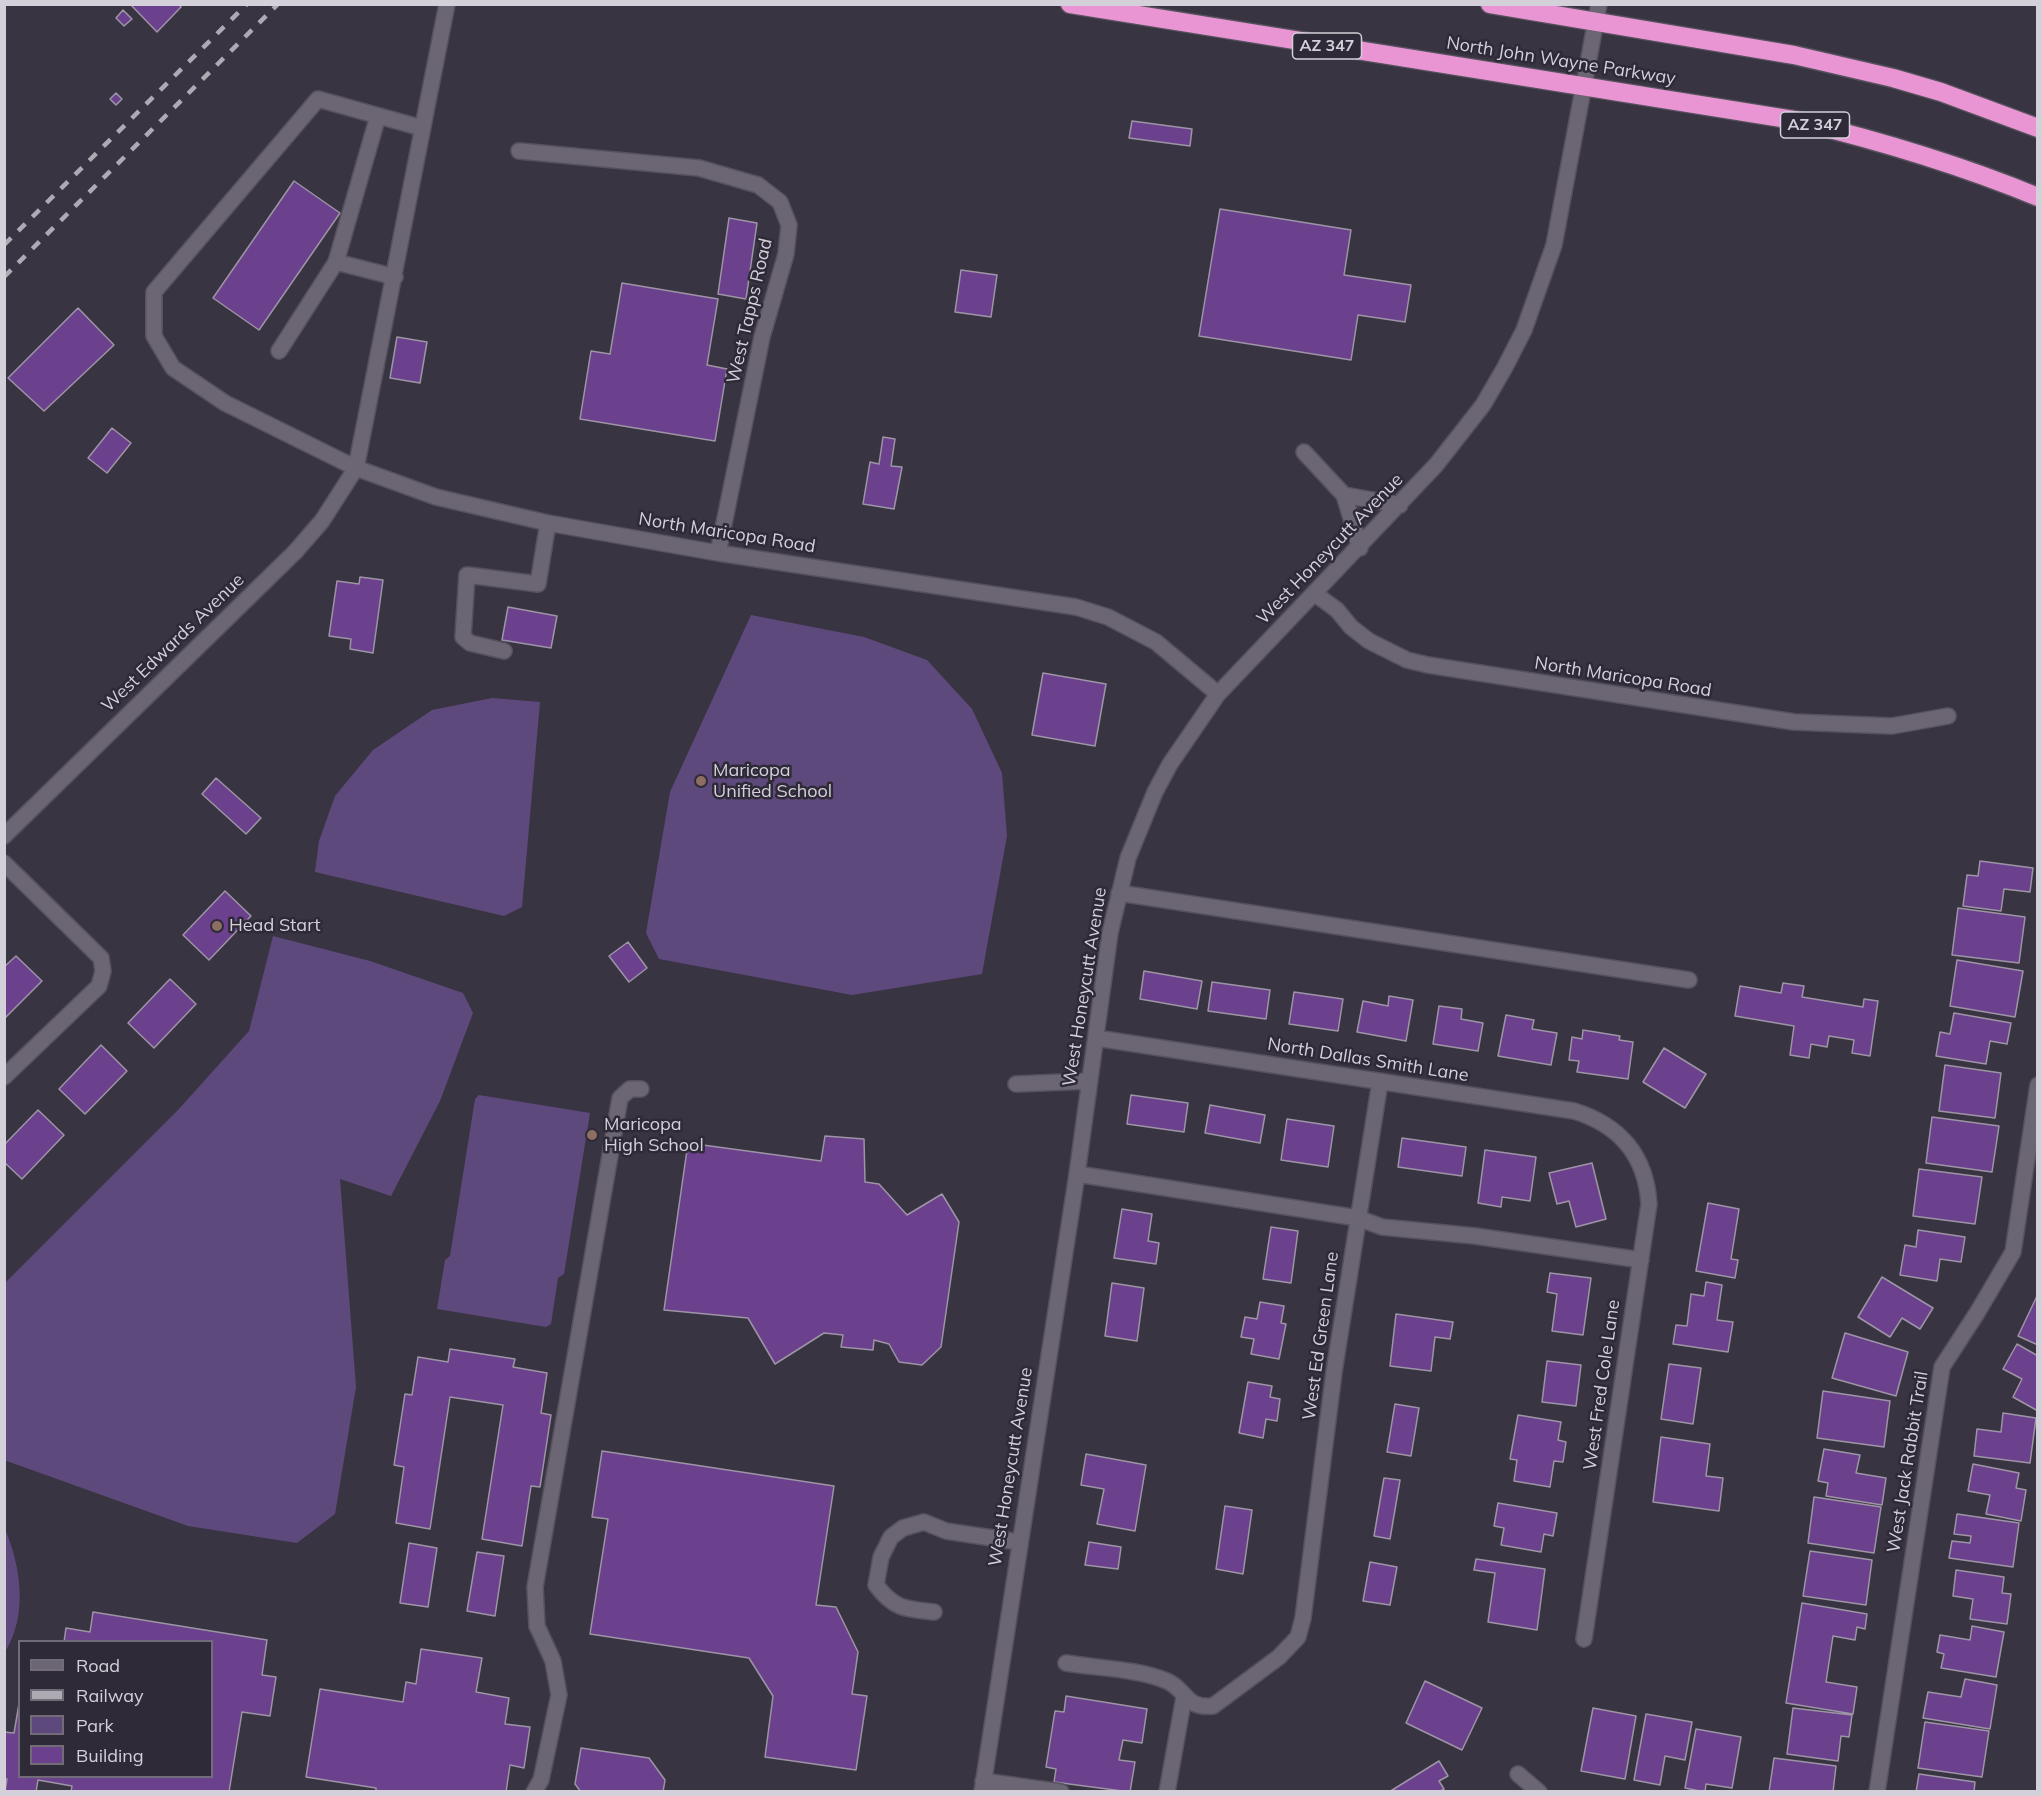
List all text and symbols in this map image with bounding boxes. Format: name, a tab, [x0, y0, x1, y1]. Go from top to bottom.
street label: North John Wayne Parkway	[1445, 32, 1677, 90]
road number: AZ 347	[1292, 33, 1362, 59]
road number: AZ 347	[1780, 112, 1850, 138]
street label: West Tapps Road	[723, 236, 777, 386]
street label: West Honeycutt Avenue	[1252, 469, 1408, 629]
street label: North Maricopa Road	[637, 508, 817, 558]
street label: West Edwards Avenue	[97, 569, 249, 717]
street label: North Maricopa Road	[1533, 652, 1713, 702]
place label: Maricopa Unified School	[713, 760, 832, 802]
marker: Maricopa Unified School	[694, 774, 708, 788]
street label: West Honeycutt Avenue	[1059, 886, 1111, 1088]
place label: Head Start	[229, 915, 320, 937]
marker: Head Start	[210, 919, 224, 933]
street label: North Dallas Smith Lane	[1266, 1033, 1470, 1087]
place label: Maricopa High School	[604, 1114, 704, 1156]
marker: Maricopa High School	[585, 1128, 599, 1142]
street label: West Ed Green Lane	[1298, 1250, 1344, 1422]
street label: West Fred Cole Lane	[1579, 1298, 1625, 1472]
street label: West Honeycutt Avenue	[985, 1366, 1037, 1568]
street label: West Jack Rabbit Trail	[1883, 1370, 1933, 1554]
legend	[18, 1640, 213, 1778]
text: Road	[76, 1654, 120, 1677]
text: Railway	[76, 1684, 144, 1707]
text: Park	[76, 1714, 114, 1737]
text: Building	[76, 1744, 144, 1767]

